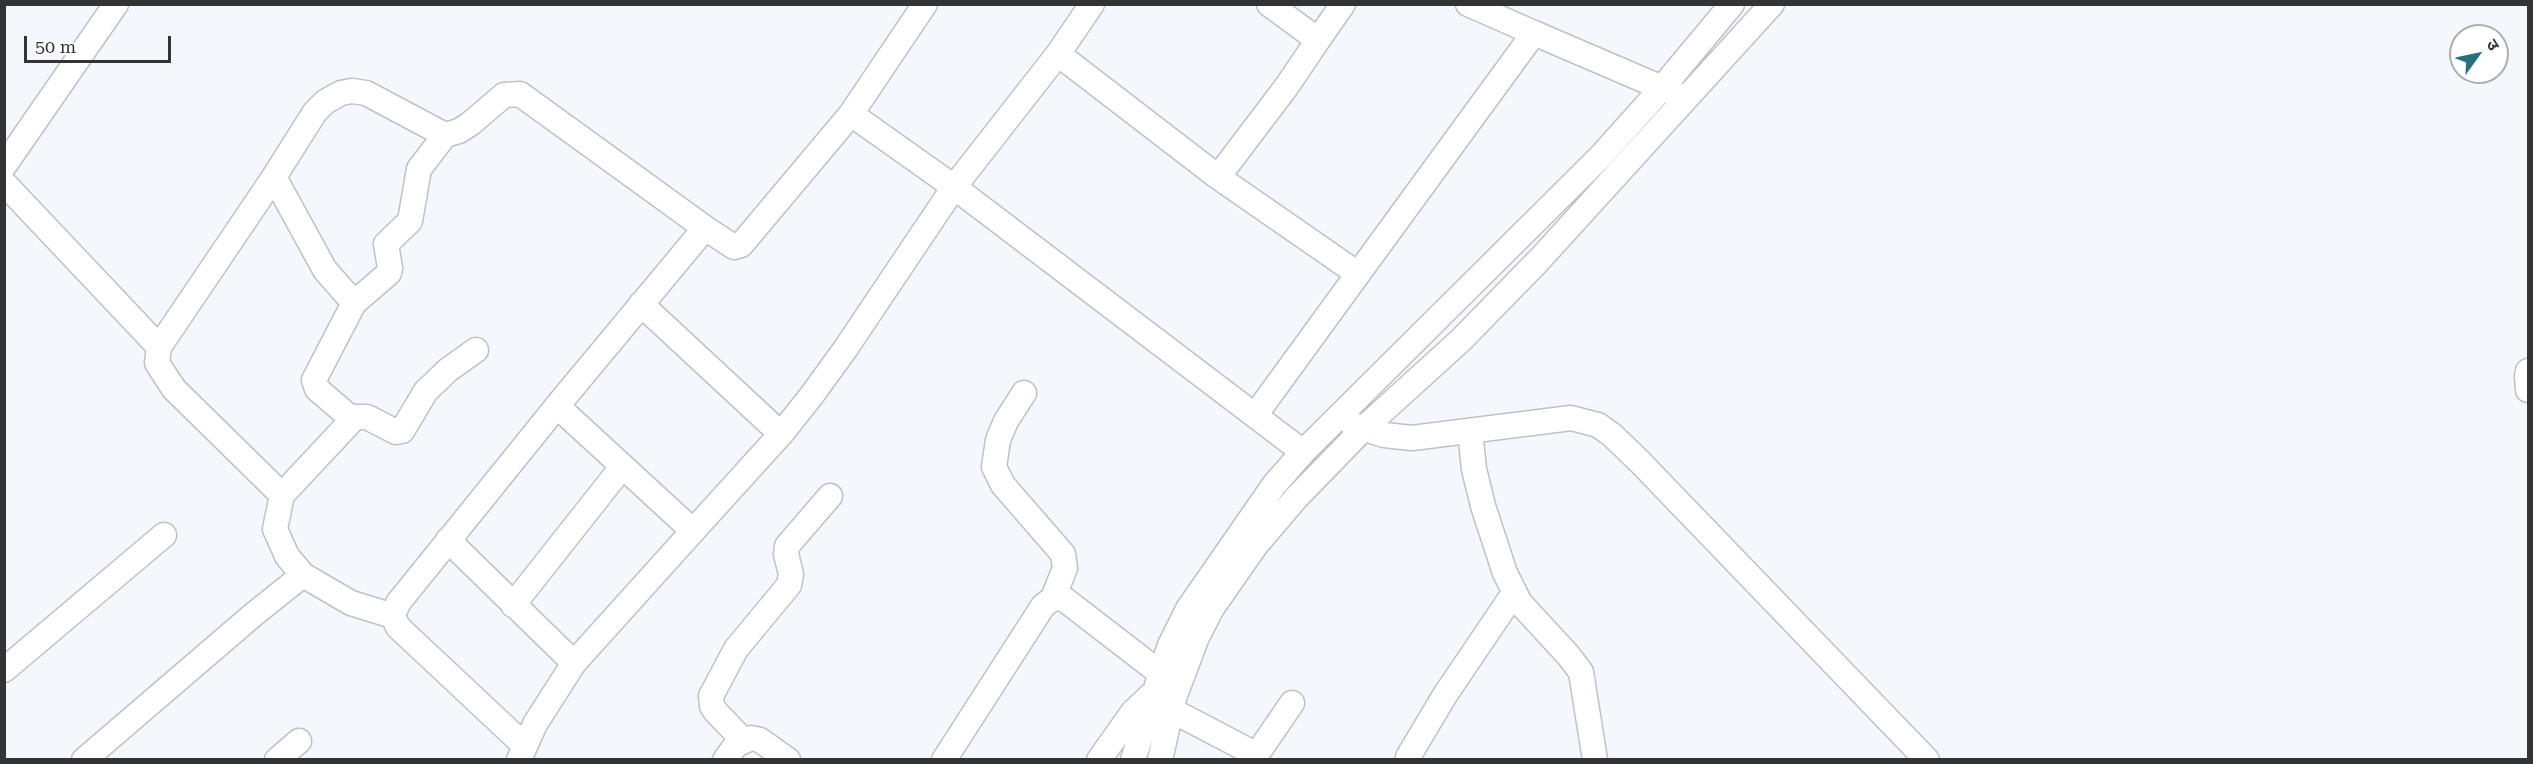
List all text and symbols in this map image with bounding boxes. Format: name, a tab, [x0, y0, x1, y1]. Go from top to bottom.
scale bar	[27, 24, 174, 62]
north arrow	[2449, 24, 2509, 84]
text: 50 m	[35, 36, 76, 57]
text: उ	[2482, 36, 2503, 54]

